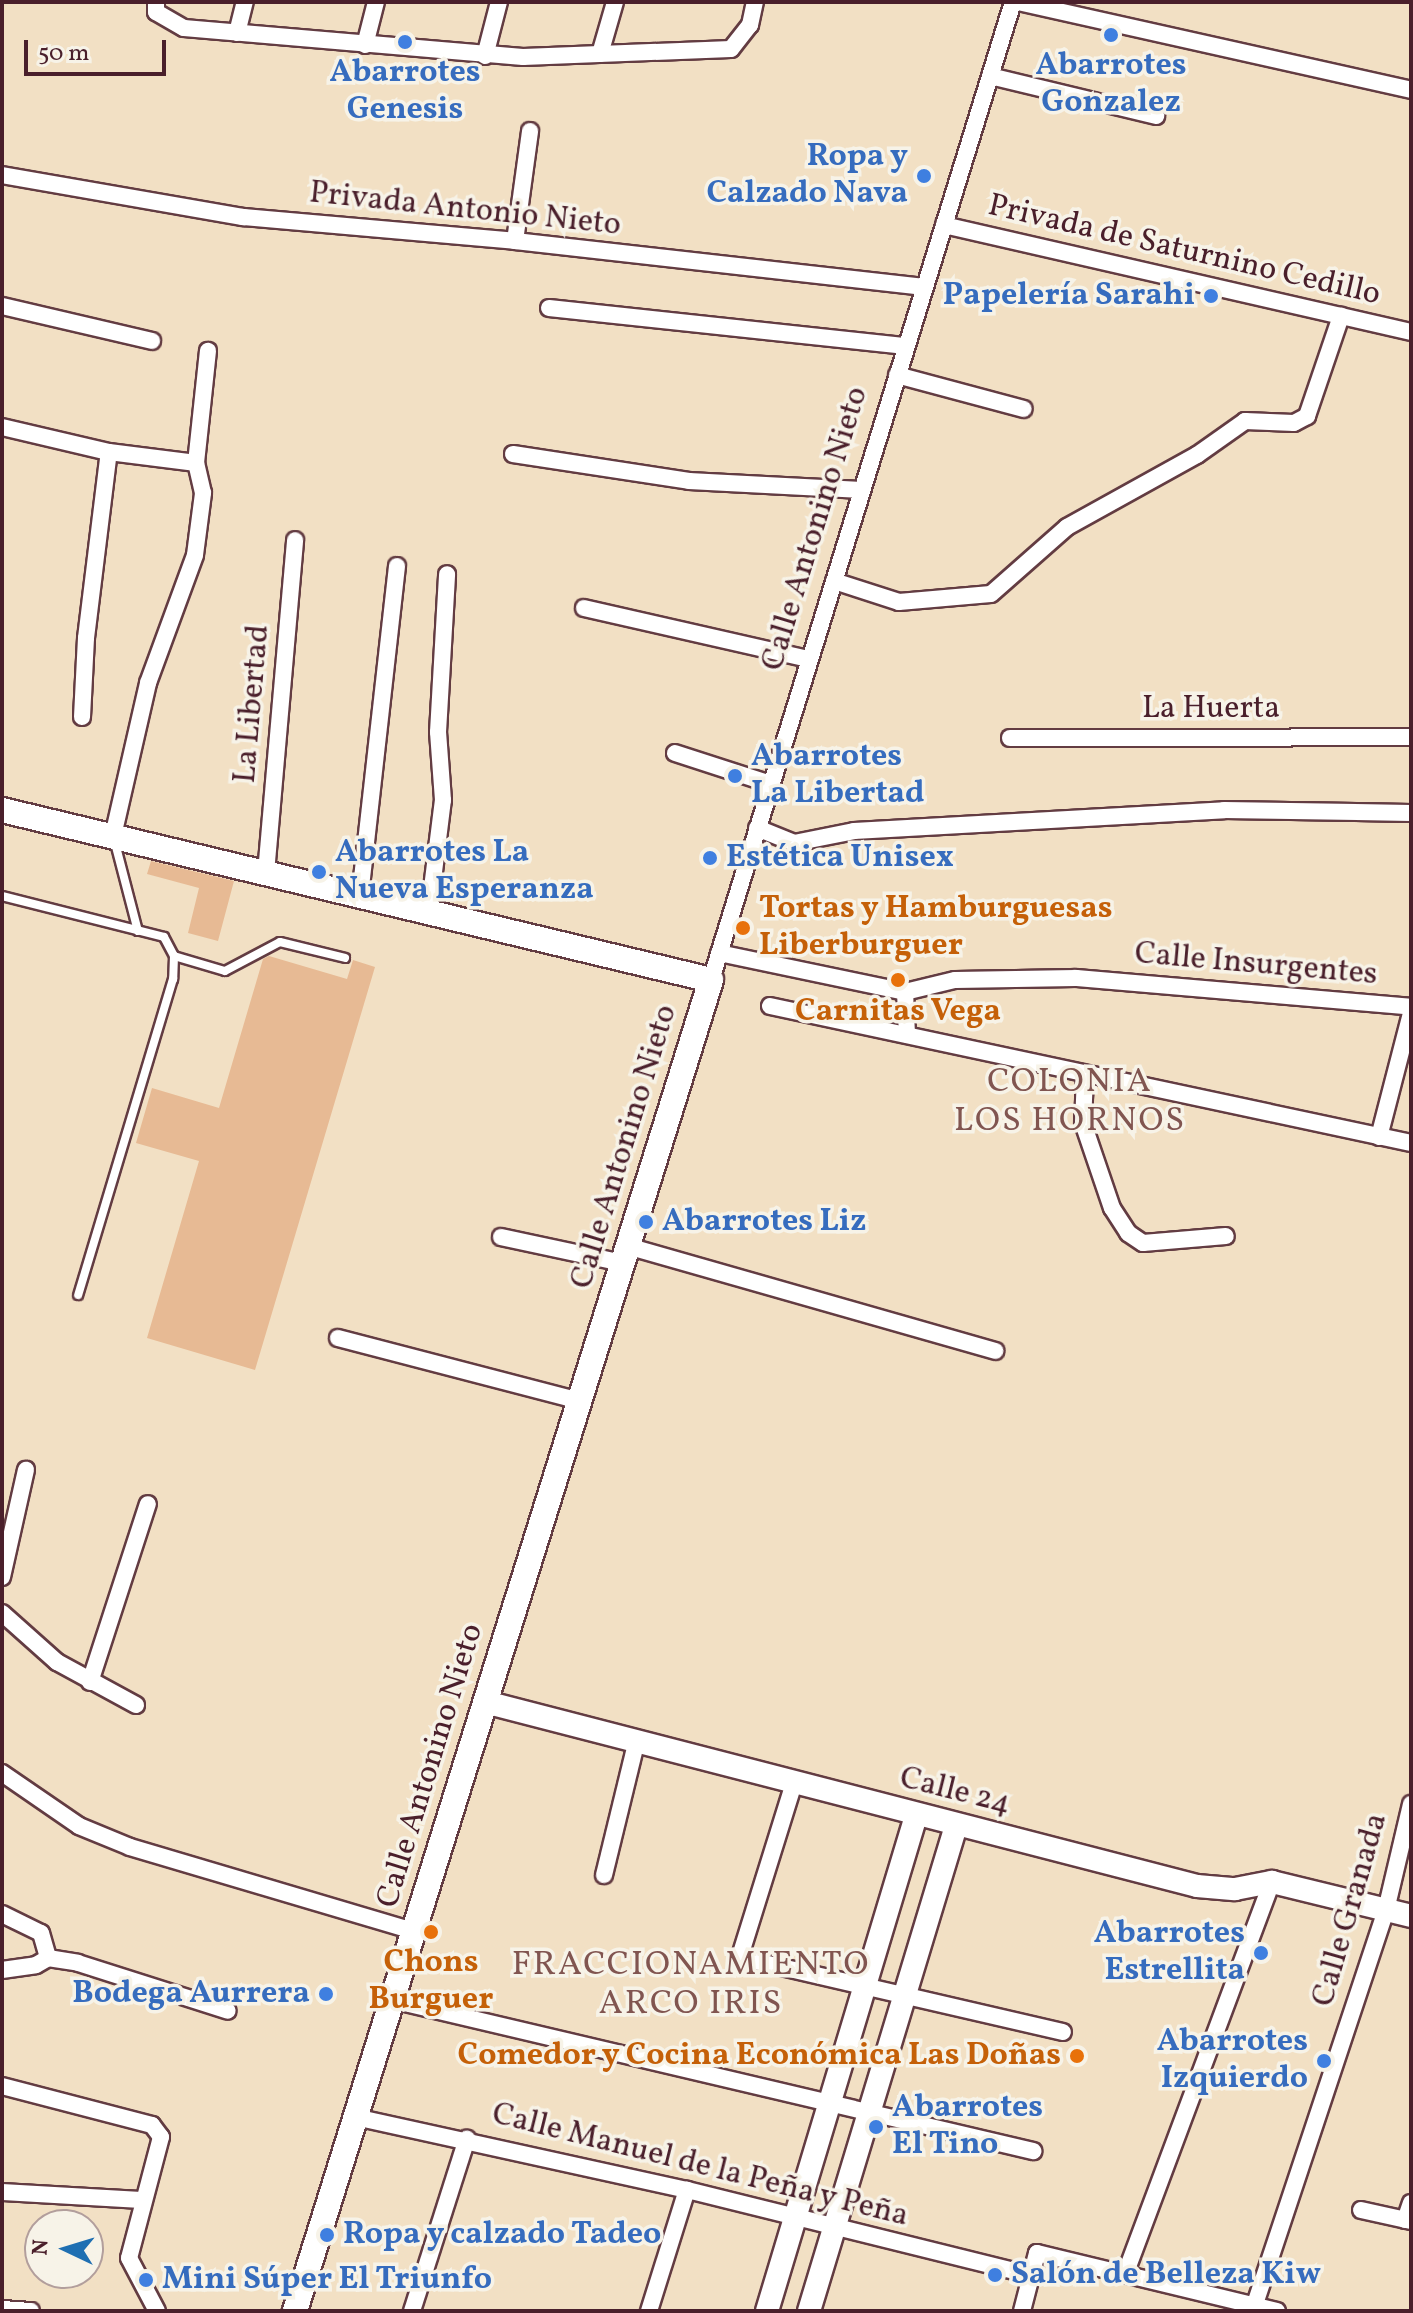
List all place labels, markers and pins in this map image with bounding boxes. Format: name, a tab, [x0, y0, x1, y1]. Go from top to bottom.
marker: Abarrotes Gonzalez	[1102, 26, 1120, 44]
marker: Abarrotes Genesis	[396, 33, 414, 51]
place label: Abarrotes Gonzalez	[1035, 48, 1187, 123]
place label: Abarrotes Genesis	[329, 55, 481, 130]
place label: Ropa y Calzado Nava	[706, 139, 908, 214]
marker: Ropa y Calzado Nava	[915, 167, 933, 185]
place label: Papelería Sarahi	[943, 277, 1195, 315]
marker: Papelería Sarahi	[1202, 287, 1220, 305]
place label: Abarrotes La Libertad	[751, 739, 924, 814]
marker: Abarrotes La Libertad	[726, 767, 744, 785]
place label: Abarrotes La Nueva Esperanza	[335, 835, 594, 910]
place label: Estética Unisex	[726, 839, 954, 877]
marker: Estética Unisex	[701, 849, 719, 867]
marker: Abarrotes La Nueva Esperanza	[310, 863, 328, 881]
place label: Tortas y Hamburguesas Liberburguer	[759, 891, 1113, 966]
marker: Tortas y Hamburguesas Liberburguer	[734, 919, 752, 937]
marker: Carnitas Vega	[889, 971, 907, 989]
place label: Carnitas Vega	[795, 993, 1001, 1031]
place label: Abarrotes Liz	[662, 1203, 866, 1241]
marker: Abarrotes Liz	[637, 1213, 655, 1231]
place label: Abarrotes Estrellita	[1094, 1916, 1245, 1991]
marker: Chons Burguer	[422, 1923, 440, 1941]
marker: Abarrotes Estrellita	[1252, 1944, 1270, 1962]
place label: Chons Burguer	[369, 1945, 493, 2020]
place label: Bodega Aurrera	[72, 1975, 310, 2013]
marker: Bodega Aurrera	[317, 1985, 335, 2003]
place label: Abarrotes Izquierdo	[1157, 2024, 1308, 2099]
place label: Comedor y Cocina Económica Las Doñas	[457, 2037, 1061, 2075]
marker: Comedor y Cocina Económica Las Doñas	[1068, 2047, 1086, 2065]
marker: Abarrotes Izquierdo	[1315, 2052, 1333, 2070]
place label: Abarrotes El Tino	[892, 2090, 1043, 2165]
marker: Abarrotes El Tino	[867, 2118, 885, 2136]
place label: Ropa y calzado Tadeo	[343, 2216, 663, 2254]
marker: Ropa y calzado Tadeo	[318, 2226, 336, 2244]
place label: Salón de Belleza Kiw	[1011, 2256, 1321, 2294]
place label: Mini Súper El Triunfo	[162, 2261, 493, 2299]
marker: Salón de Belleza Kiw	[986, 2266, 1004, 2284]
marker: Mini Súper El Triunfo	[137, 2271, 155, 2289]

